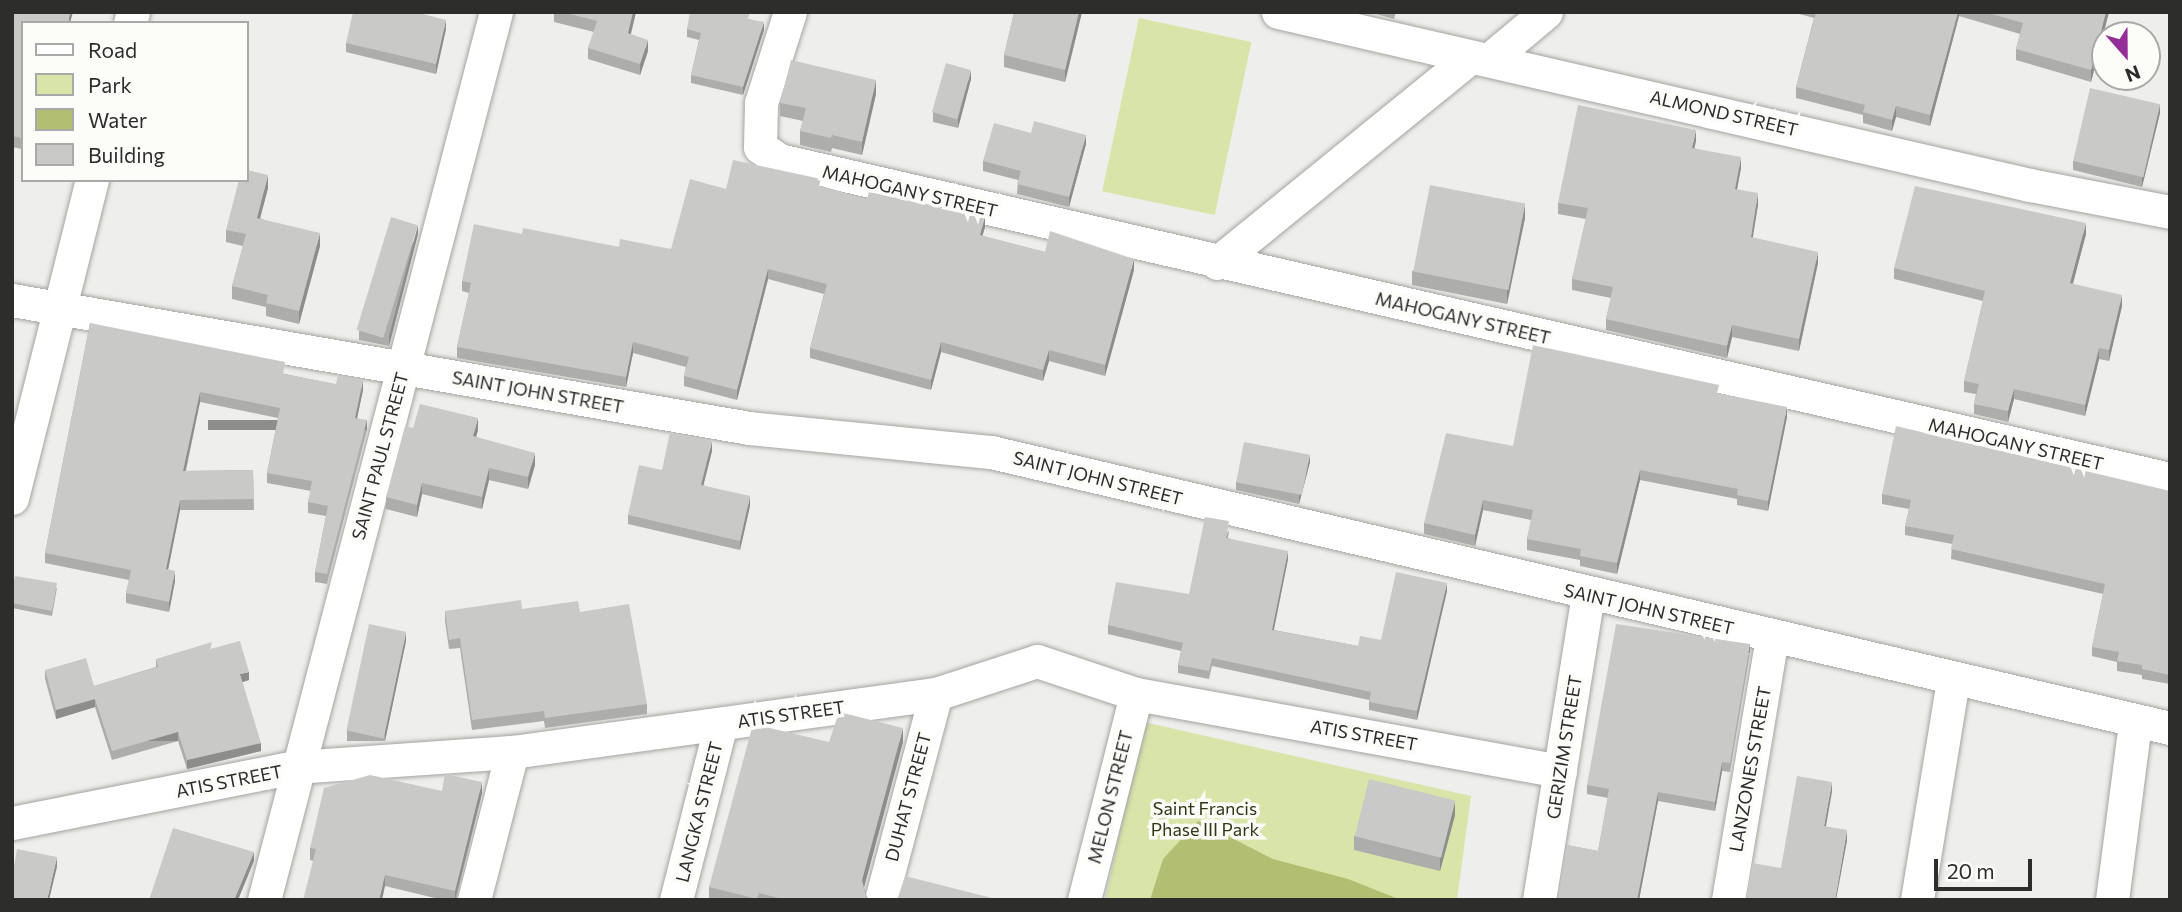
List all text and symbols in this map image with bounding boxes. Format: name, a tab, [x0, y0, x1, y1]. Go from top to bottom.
legend	[21, 21, 248, 182]
north arrow	[2091, 21, 2161, 91]
text: Road	[88, 37, 137, 62]
text: N	[2122, 61, 2144, 87]
text: Park	[88, 72, 132, 97]
street label: ALMOND STREET	[1648, 85, 1800, 141]
text: Water	[88, 107, 147, 132]
text: Building	[88, 142, 165, 167]
street label: MAHOGANY STREET	[820, 160, 1000, 222]
street label: MAHOGANY STREET	[1373, 287, 1553, 349]
street label: SAINT JOHN STREET	[451, 366, 625, 418]
street label: SAINT PAUL STREET	[347, 370, 413, 542]
street label: MAHOGANY STREET	[1926, 413, 2106, 475]
street label: SAINT JOHN STREET	[1011, 446, 1185, 510]
street label: SAINT JOHN STREET	[1562, 579, 1736, 639]
street label: GERIZIM STREET	[1542, 673, 1586, 821]
street label: LANZONES STREET	[1725, 684, 1775, 854]
street label: ATIS STREET	[736, 696, 846, 732]
street label: ATIS STREET	[1309, 715, 1419, 755]
street label: MELON STREET	[1083, 728, 1137, 866]
street label: DUHAT STREET	[880, 730, 936, 864]
street label: LANGKA STREET	[671, 739, 727, 885]
street label: ATIS STREET	[174, 760, 284, 802]
park label: Saint Francis Phase III Park	[1151, 798, 1259, 840]
scale bar	[1937, 846, 2035, 890]
text: 20 m	[1947, 858, 1995, 883]

